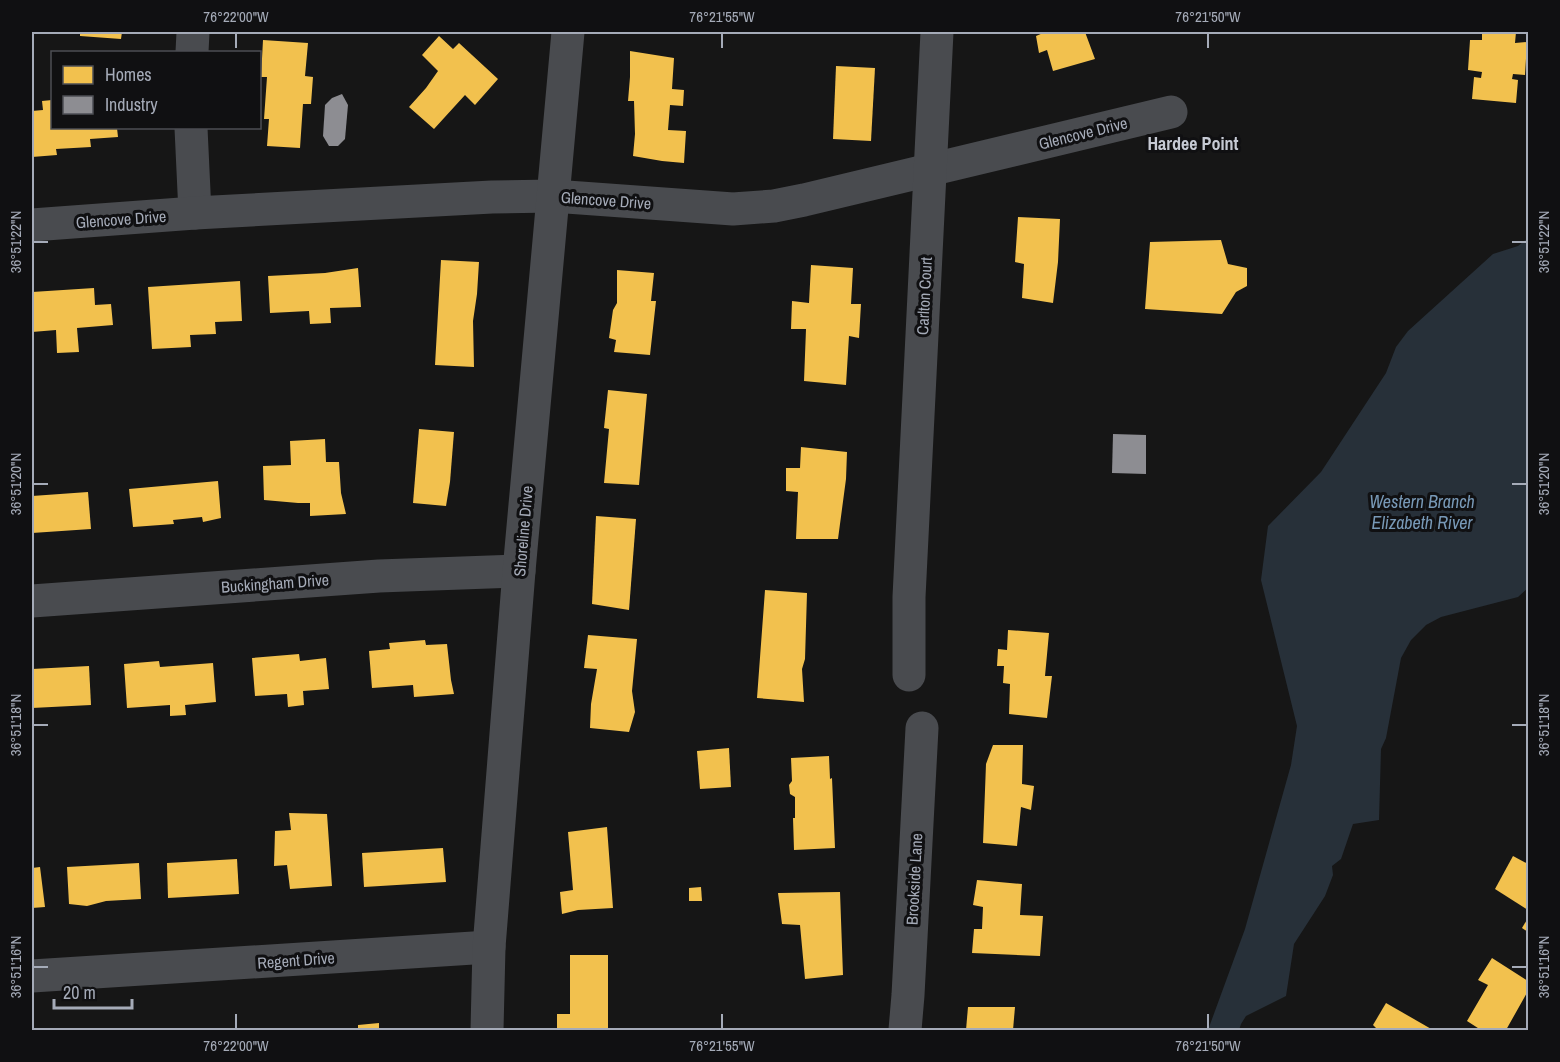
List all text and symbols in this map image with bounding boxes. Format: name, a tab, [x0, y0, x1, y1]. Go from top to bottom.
text: 76°22'00"W	[203, 6, 269, 27]
text: 76°21'55"W	[689, 6, 755, 27]
text: 76°21'50"W	[1175, 6, 1241, 27]
legend	[51, 51, 261, 129]
text: Homes	[105, 62, 152, 87]
text: Industry	[105, 92, 158, 117]
street label: Glencove Drive	[1036, 111, 1130, 155]
district label: Hardee Point	[1147, 131, 1239, 156]
street label: Glencove Drive	[560, 186, 652, 214]
street label: Glencove Drive	[75, 205, 167, 233]
text: 36°51'22"N	[5, 211, 26, 273]
text: 36°51'22"N	[1533, 211, 1554, 273]
street label: Carlton Court	[911, 256, 937, 336]
text: 36°51'20"N	[5, 453, 26, 515]
text: 36°51'20"N	[1533, 453, 1554, 515]
street label: Shoreline Drive	[508, 485, 538, 577]
water label: Western Branch Elizabeth River	[1369, 489, 1475, 535]
street label: Buckingham Drive	[220, 568, 330, 598]
text: 36°51'18"N	[5, 694, 26, 756]
text: 36°51'18"N	[1533, 694, 1554, 756]
street label: Brookside Lane	[901, 833, 927, 925]
text: 36°51'16"N	[5, 936, 26, 998]
text: 36°51'16"N	[1533, 936, 1554, 998]
street label: Regent Drive	[257, 946, 335, 974]
scale bar	[54, 972, 132, 1010]
text: 20 m	[63, 980, 96, 1005]
text: 76°22'00"W	[203, 1035, 269, 1056]
text: 76°21'55"W	[689, 1035, 755, 1056]
text: 76°21'50"W	[1175, 1035, 1241, 1056]

